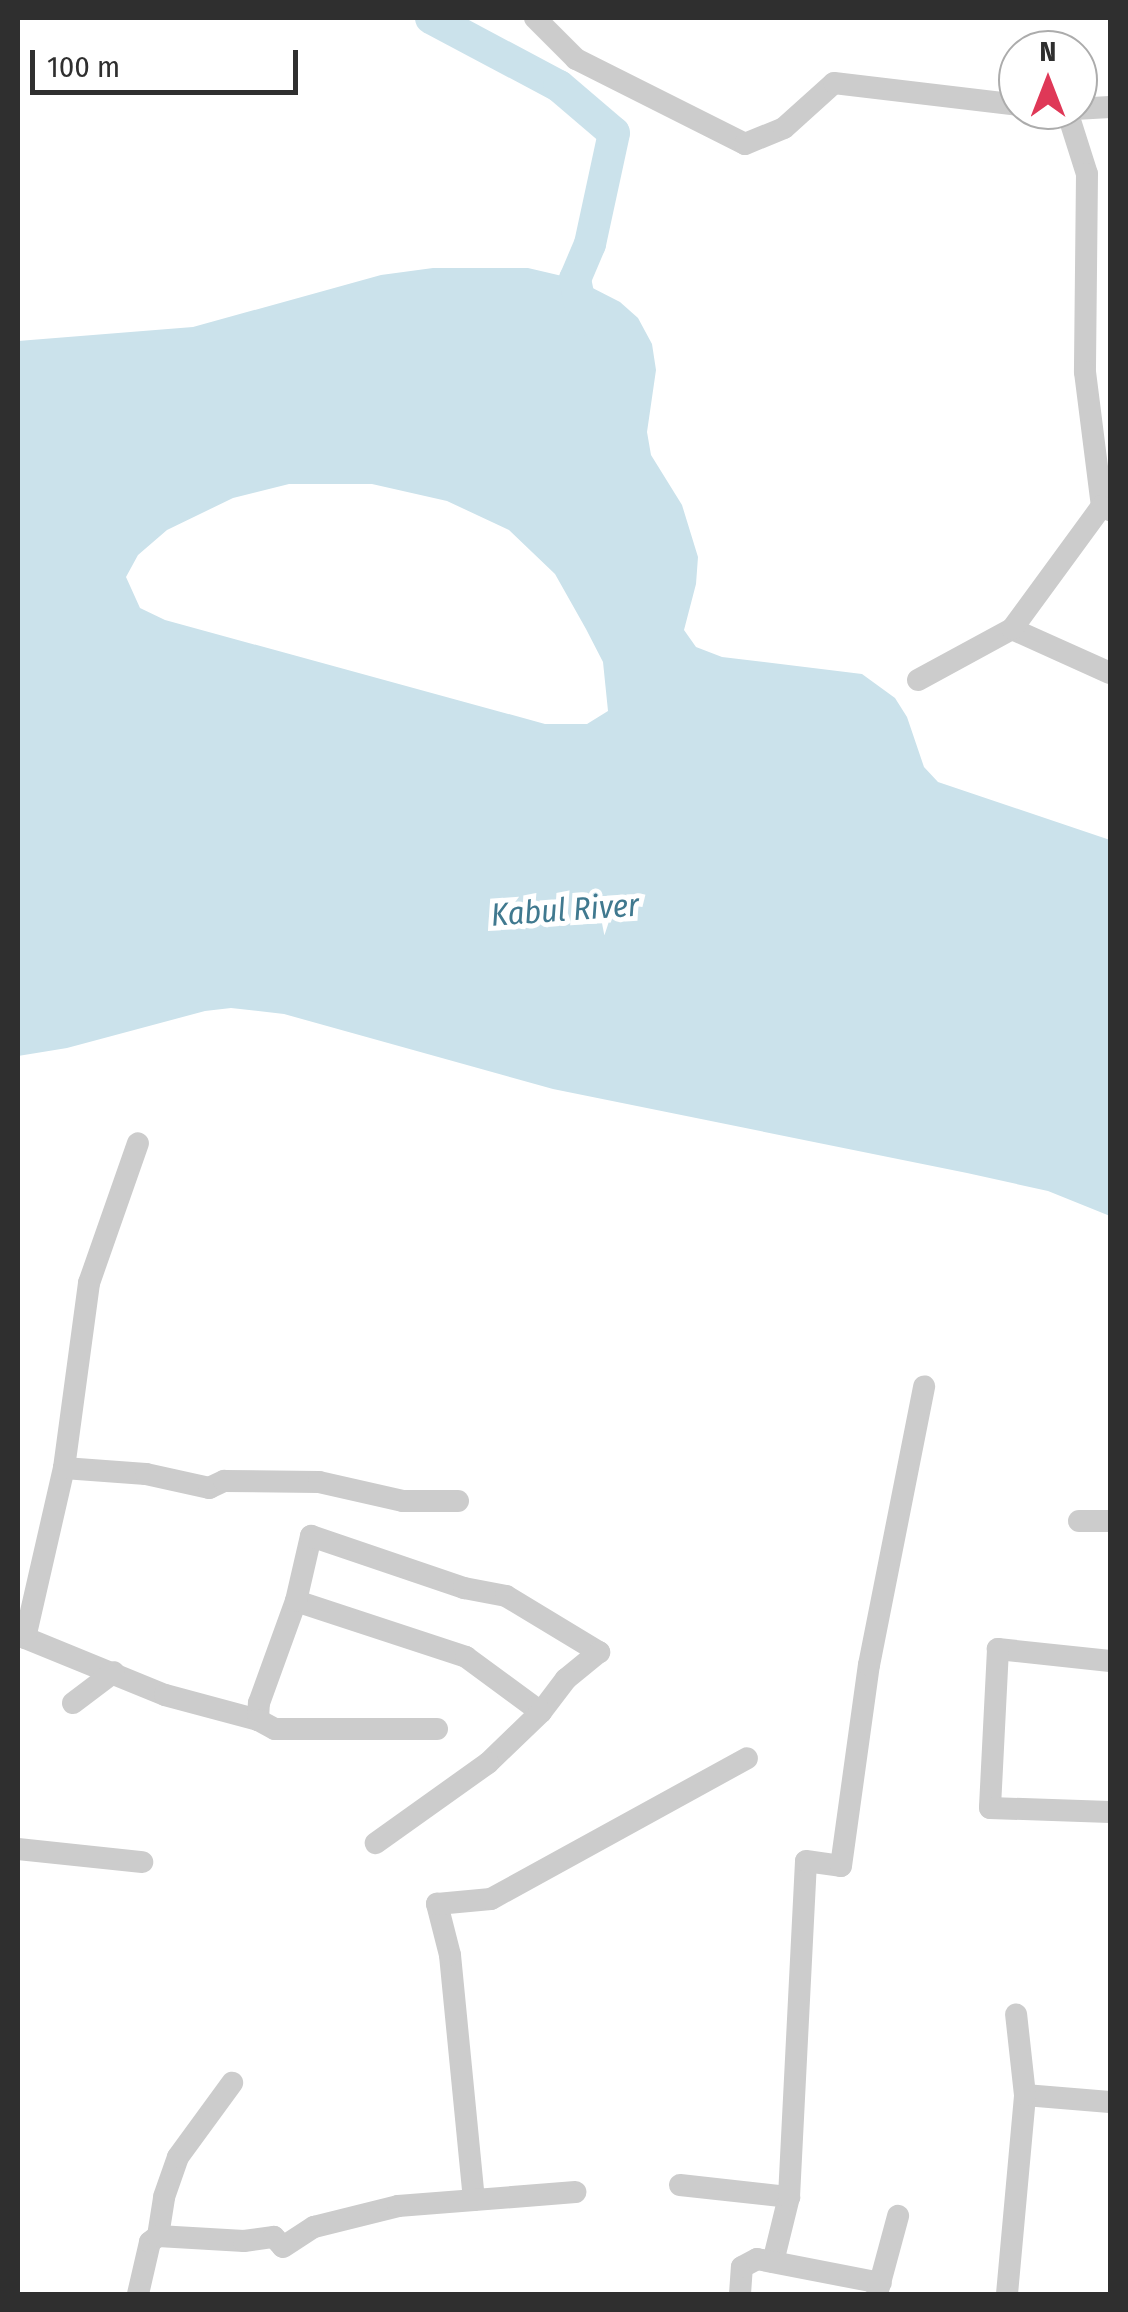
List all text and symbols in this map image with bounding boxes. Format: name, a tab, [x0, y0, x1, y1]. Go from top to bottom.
scale bar	[35, 30, 302, 92]
north arrow	[998, 30, 1098, 130]
text: N	[1040, 35, 1056, 68]
text: 100 m	[47, 49, 120, 85]
water label: Kabul River	[490, 886, 640, 934]

